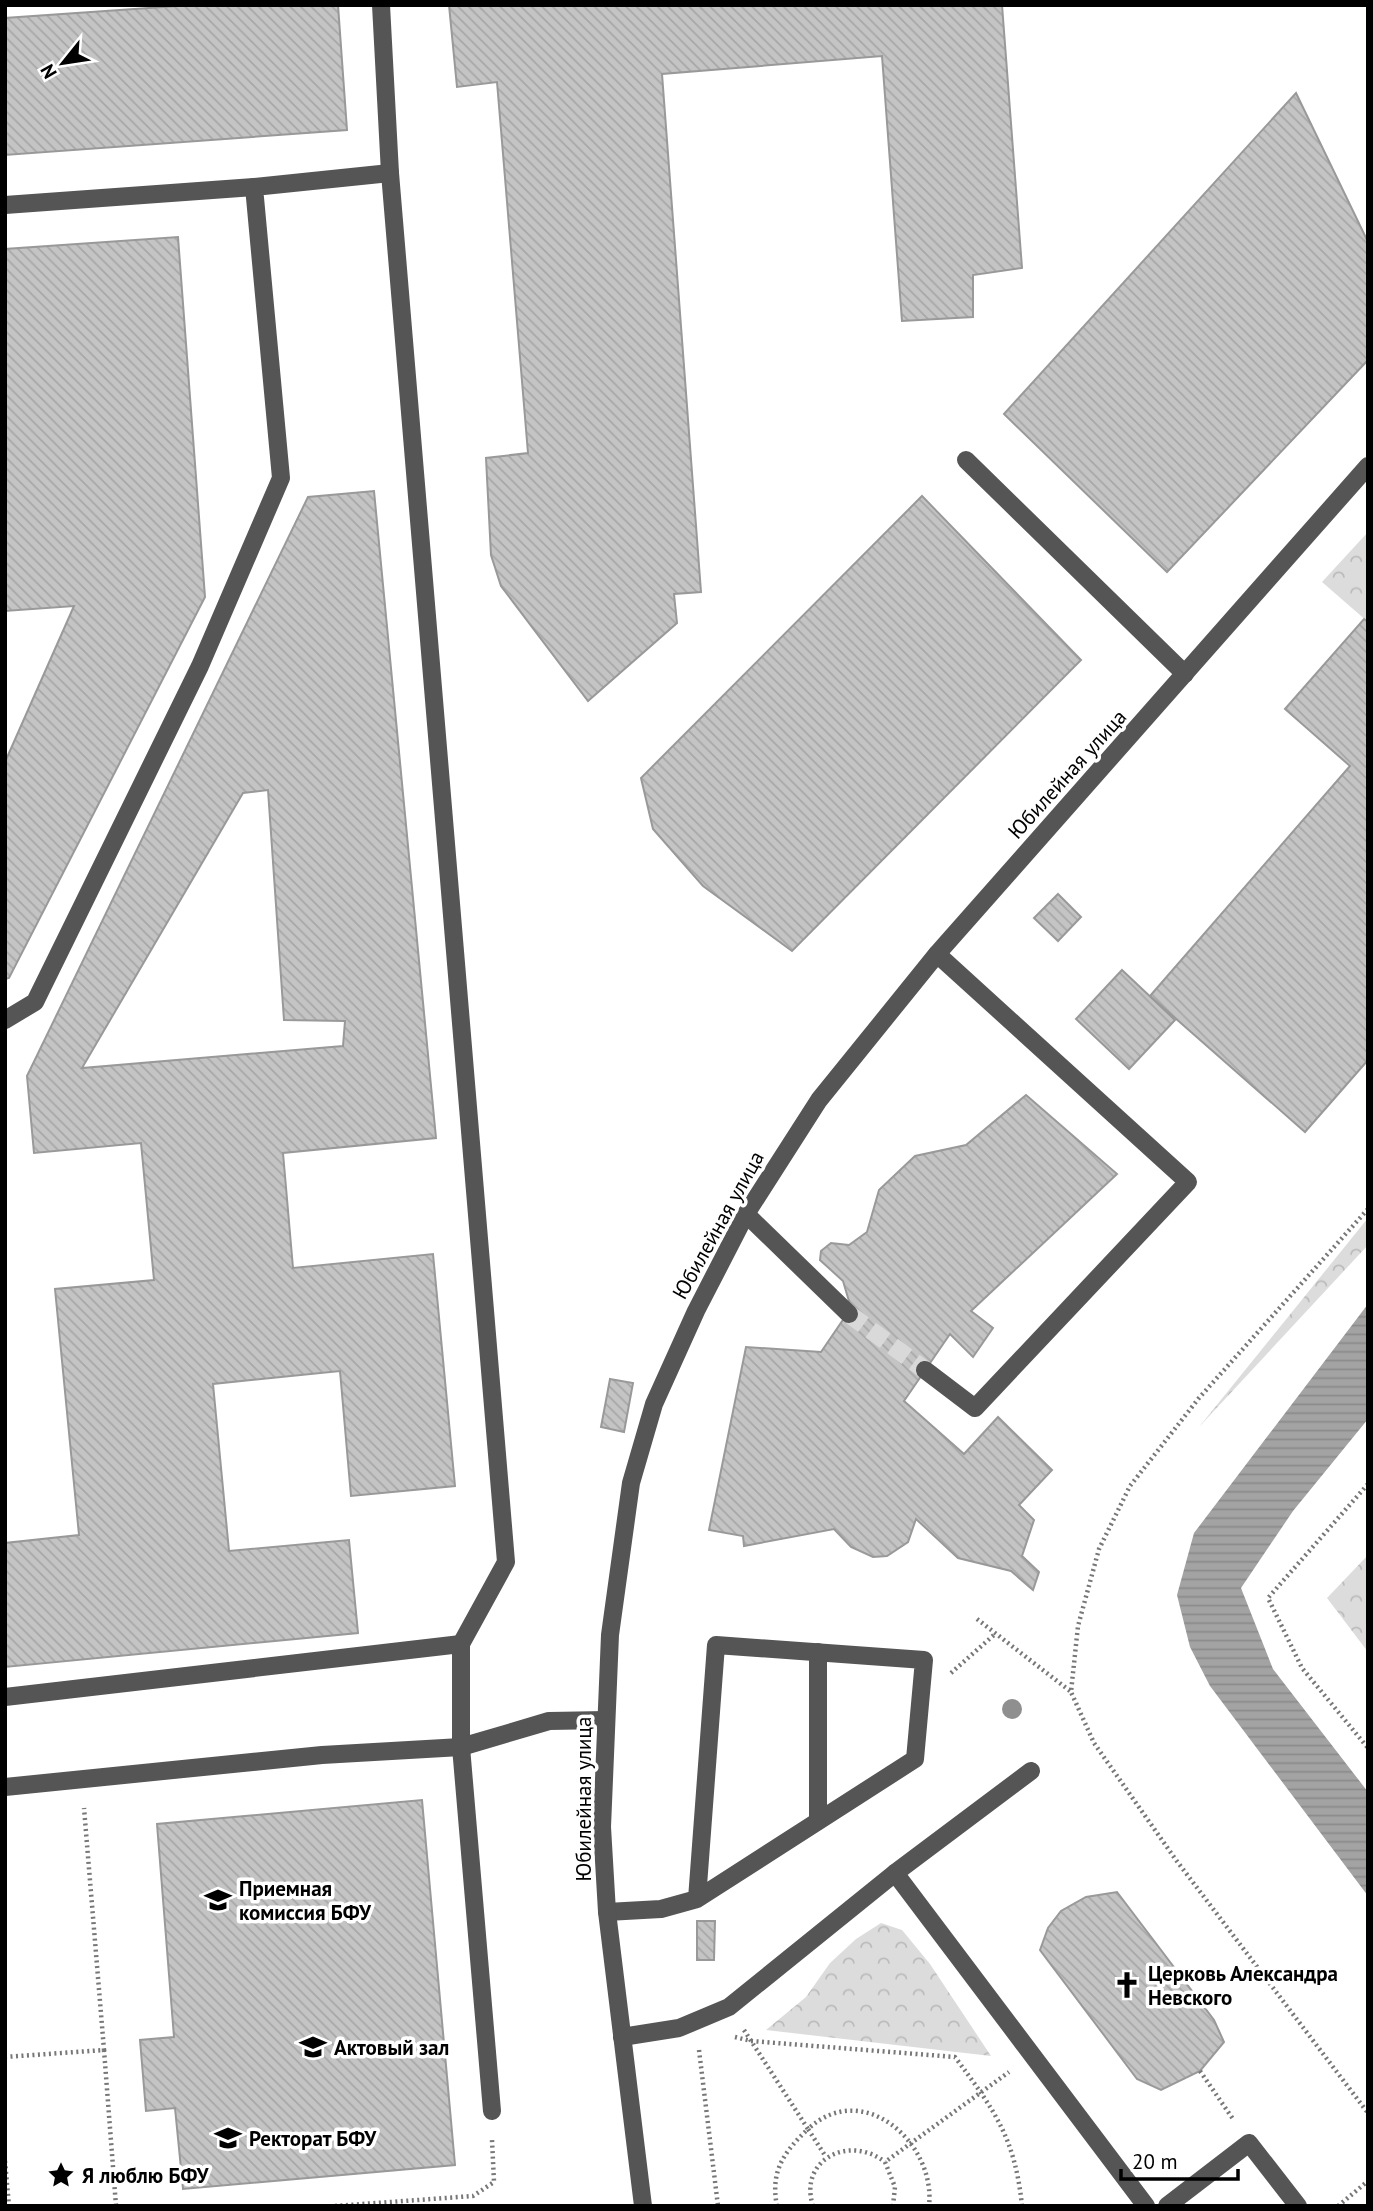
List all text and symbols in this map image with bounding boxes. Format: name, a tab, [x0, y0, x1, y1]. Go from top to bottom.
north arrow	[28, 28, 98, 98]
text: N	[35, 60, 62, 83]
street label: Юбилейная улица	[1002, 704, 1132, 844]
street label: Юбилейная улица	[666, 1146, 770, 1304]
street label: Юбилейная улица	[570, 1717, 597, 1881]
place label: Приемная комиссия БФУ	[239, 1875, 372, 1926]
school or university icon: Приемная комиссия БФУ	[203, 1885, 233, 1915]
place label: Церковь Александра Невского	[1148, 1960, 1338, 2011]
church icon: Церковь Александра Невского	[1112, 1970, 1142, 2000]
school or university icon: Актовый зал	[298, 2032, 328, 2062]
place label: Актовый зал	[334, 2034, 449, 2061]
school or university icon: Ректорат БФУ	[213, 2123, 243, 2153]
place label: Ректорат БФУ	[249, 2125, 377, 2152]
scale bar	[1121, 2138, 1238, 2182]
text: 20 m	[1132, 2148, 1178, 2175]
place icon: Я люблю БФУ	[46, 2160, 76, 2190]
place label: Я люблю БФУ	[82, 2162, 210, 2189]

